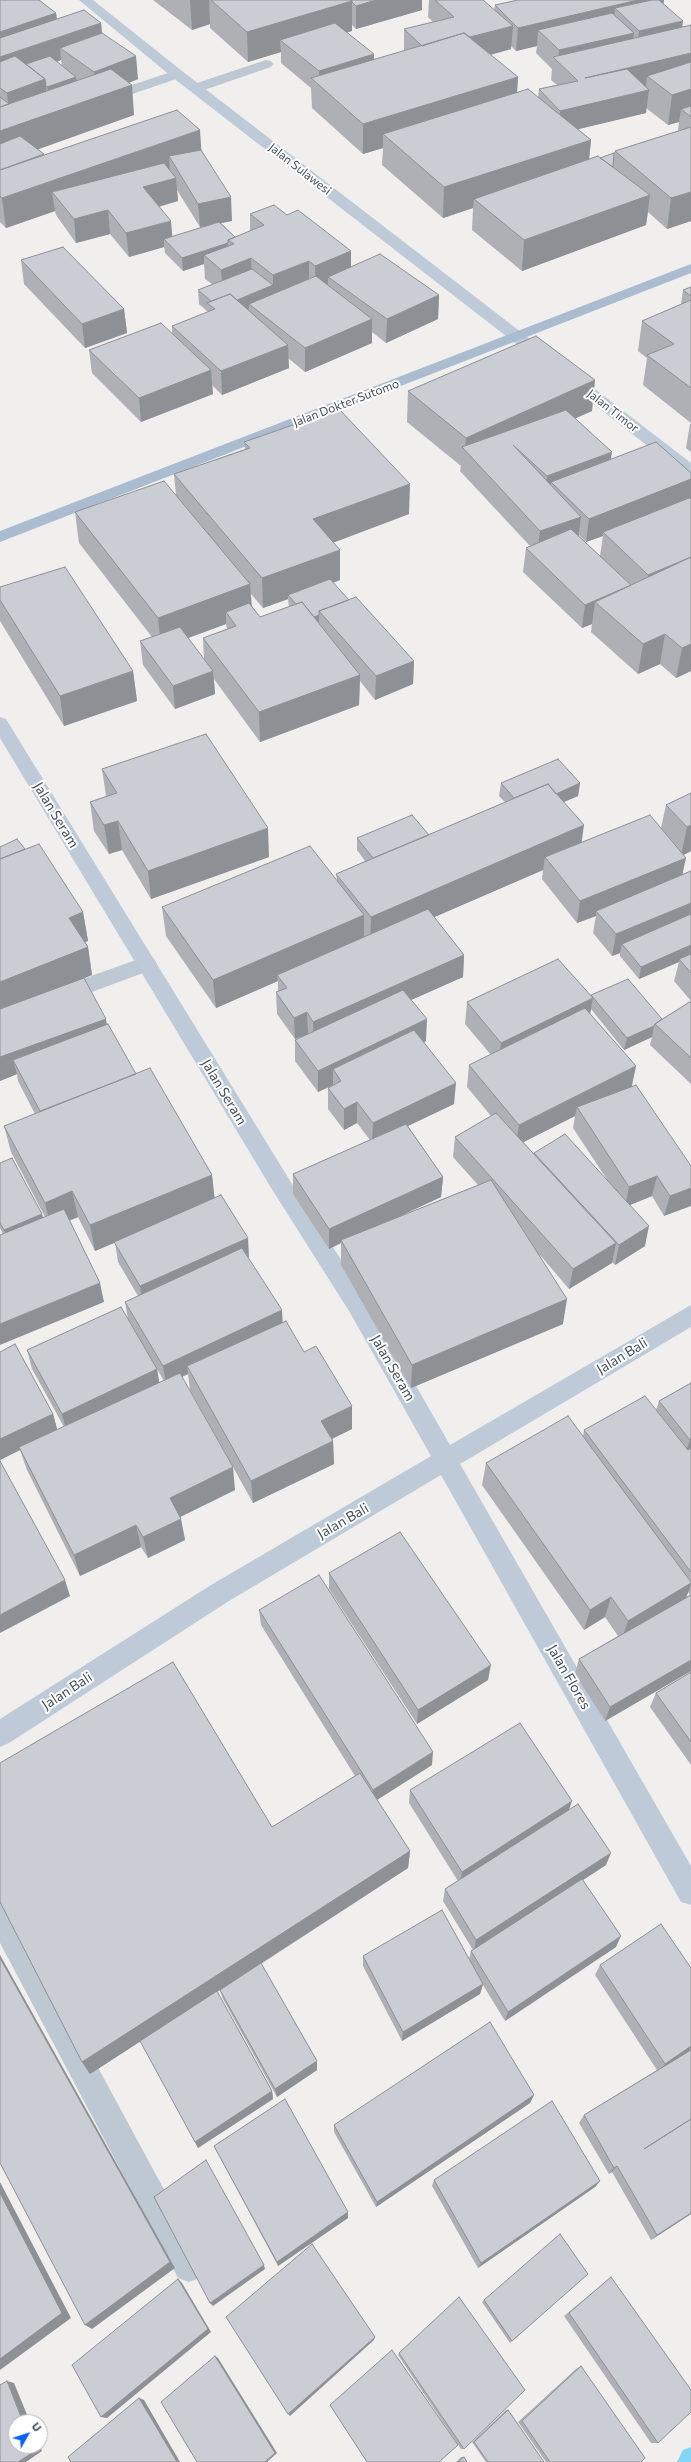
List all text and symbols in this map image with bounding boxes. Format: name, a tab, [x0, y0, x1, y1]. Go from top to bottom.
street label: Jalan Sulawesi	[266, 140, 334, 198]
street label: Jalan Dokter Sutomo	[291, 376, 401, 430]
street label: Jalan Timor	[584, 386, 642, 436]
street label: Jalan Seram	[30, 779, 82, 851]
street label: Jalan Seram	[198, 1056, 250, 1128]
street label: Jalan Seram	[367, 1332, 419, 1404]
street label: Jalan Bali	[593, 1334, 651, 1378]
street label: Jalan Bali	[314, 1500, 372, 1542]
street label: Jalan Flores	[544, 1642, 594, 1712]
street label: Jalan Bali	[39, 1669, 95, 1713]
north arrow	[8, 2414, 48, 2454]
text: U	[29, 2420, 45, 2434]

